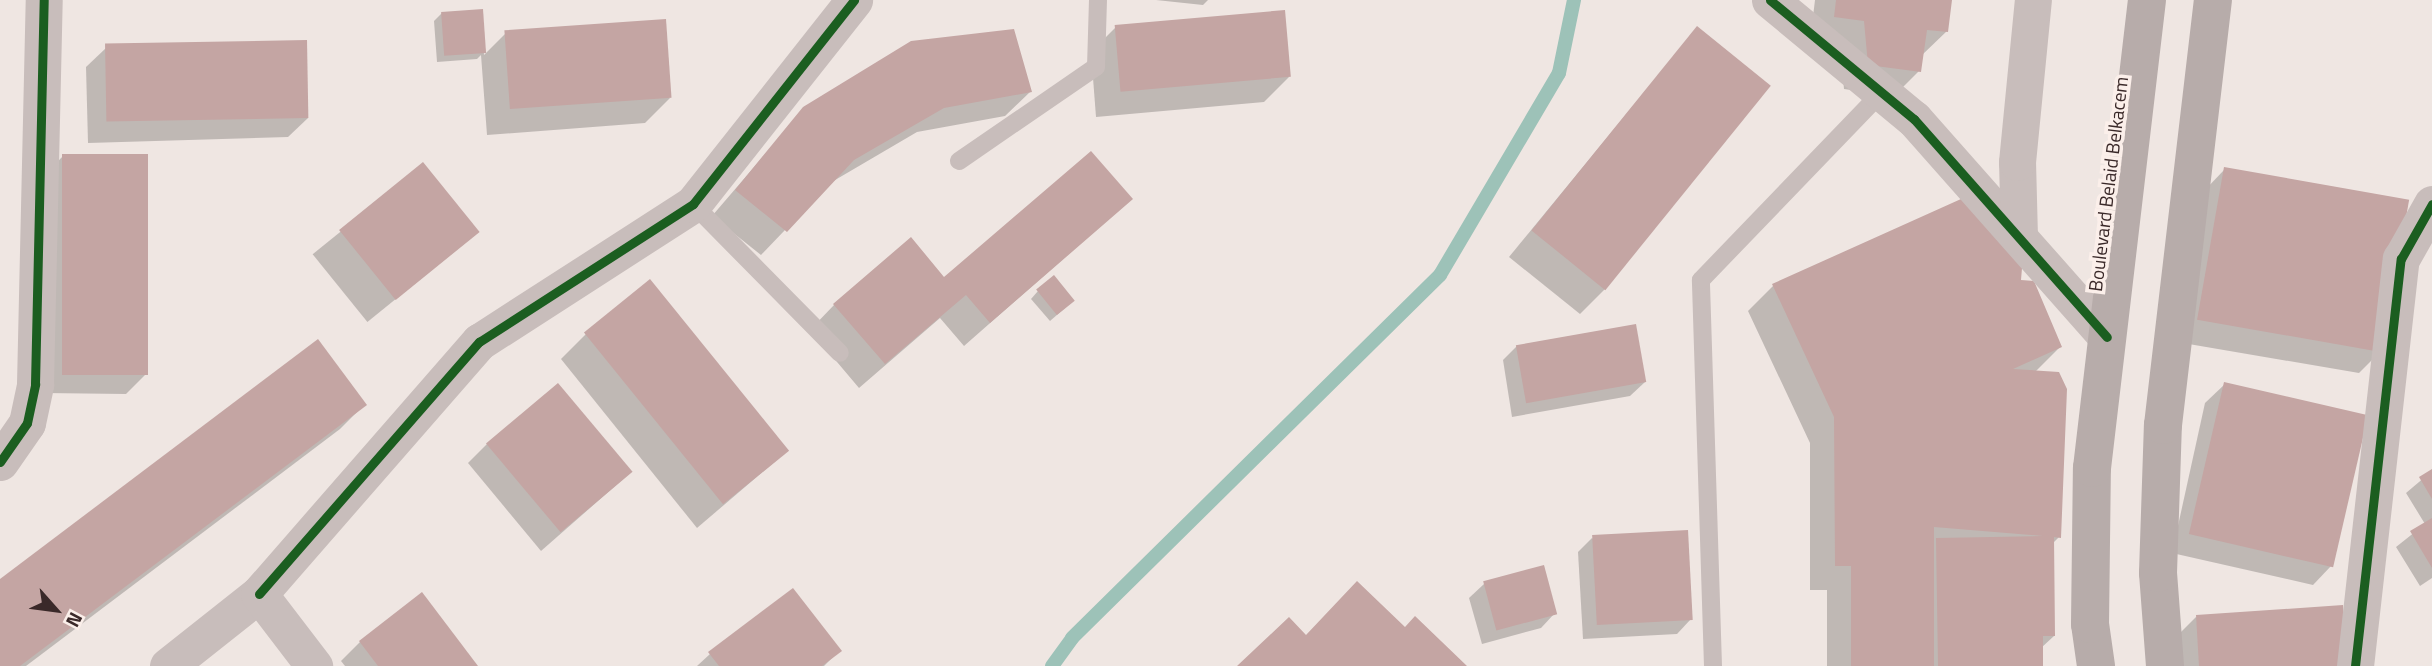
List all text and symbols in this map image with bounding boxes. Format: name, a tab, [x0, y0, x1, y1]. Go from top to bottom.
street label: Boulevard Belaid Belkacem	[2084, 75, 2132, 293]
north arrow	[21, 575, 91, 645]
text: N	[59, 607, 91, 633]

